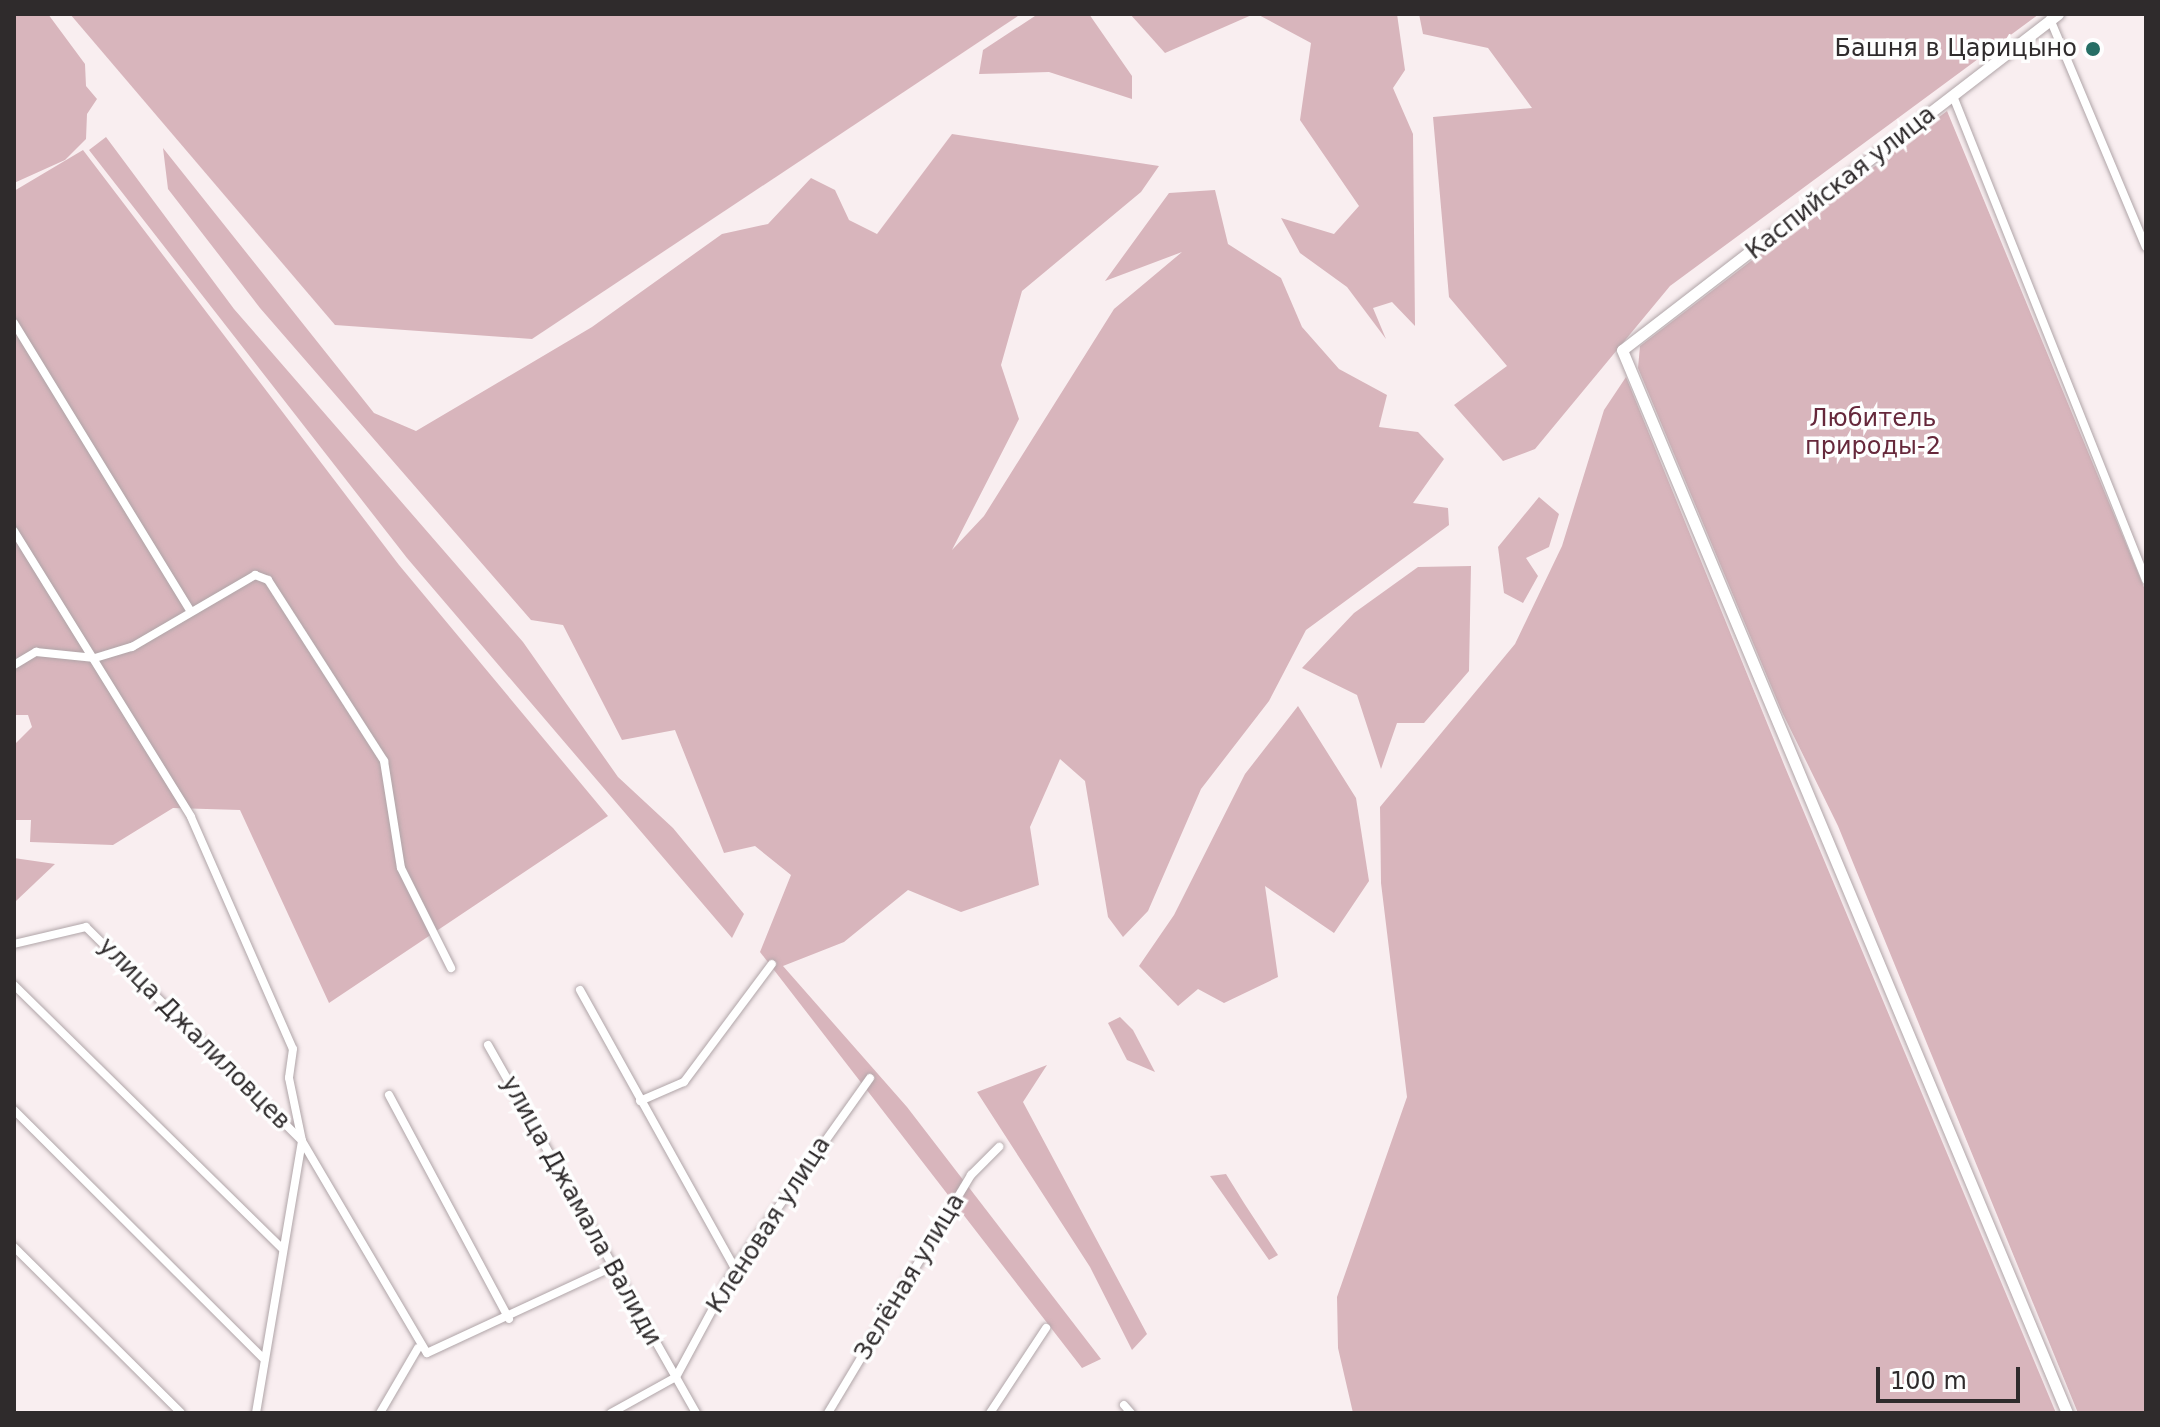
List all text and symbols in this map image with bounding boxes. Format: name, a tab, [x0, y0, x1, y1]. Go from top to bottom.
place label: Башня в Царицыно	[1835, 35, 2077, 63]
marker: Башня в Царицыно	[2084, 40, 2102, 58]
street label: Каспийская улица	[1741, 100, 1941, 266]
park label: Любитель природы-2	[1805, 405, 1941, 461]
street label: улица Джалиловцев	[92, 932, 296, 1136]
street label: улица Джамала Валиди	[495, 1071, 667, 1351]
street label: Кленовая улица	[701, 1131, 837, 1319]
street label: Зелёная улица	[849, 1189, 971, 1365]
scale bar	[1880, 1351, 2024, 1401]
text: 100 m	[1890, 1367, 1967, 1395]

